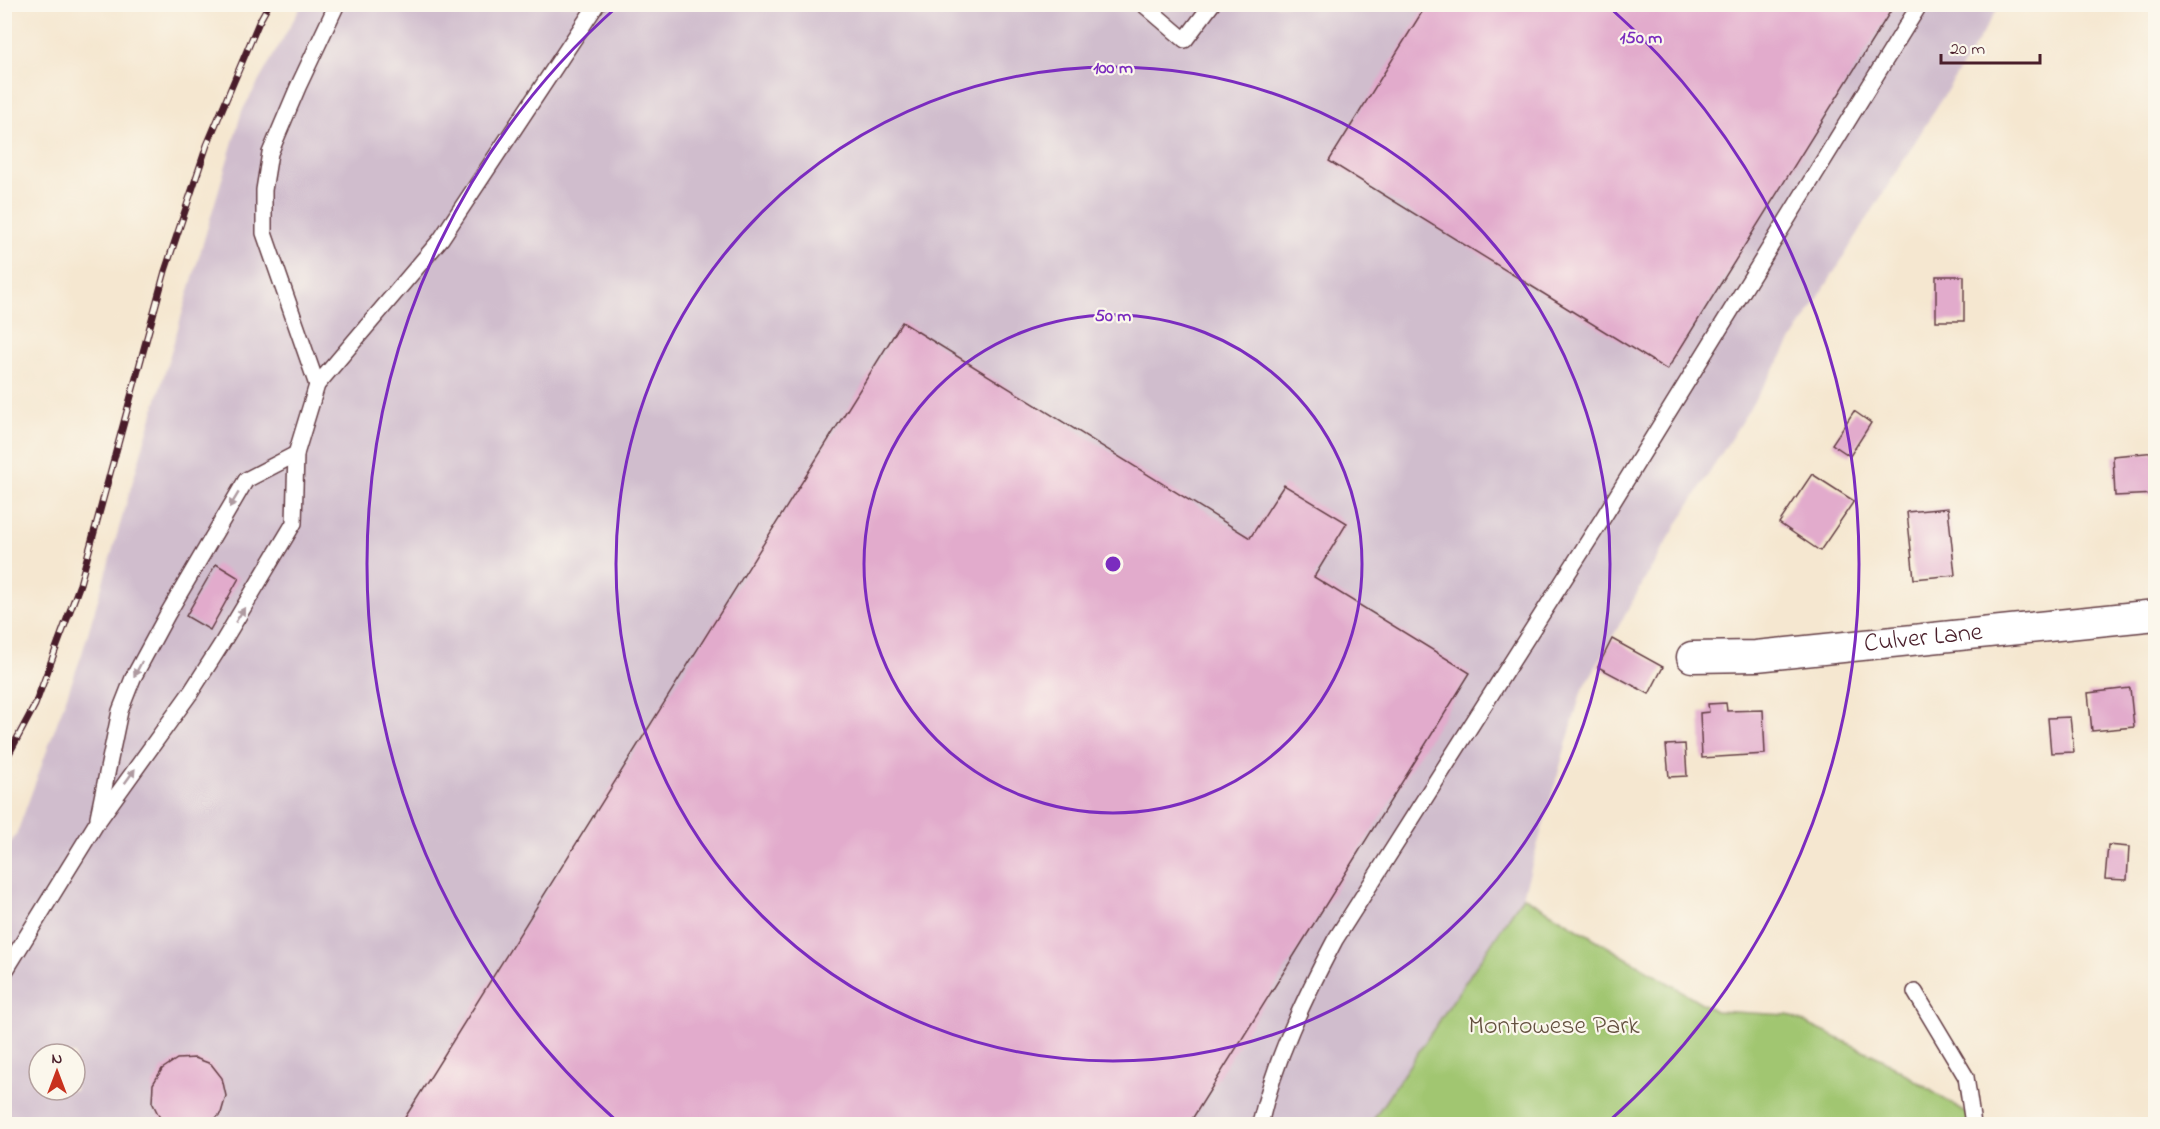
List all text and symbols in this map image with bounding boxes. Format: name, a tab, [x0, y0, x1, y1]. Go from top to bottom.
text: 150 m	[1620, 26, 1662, 52]
scale bar	[1941, 27, 2040, 65]
text: 20 m	[1950, 37, 1985, 63]
text: 100 m	[1093, 56, 1133, 82]
text: 50 m	[1095, 304, 1131, 330]
one-way arrow	[230, 491, 240, 508]
centre of rings	[1103, 554, 1123, 574]
one-way arrow	[234, 607, 245, 623]
street label: Culver Lane	[1862, 614, 1984, 664]
one-way arrow	[133, 661, 143, 678]
one-way arrow	[124, 769, 136, 785]
park label: Montowese Park	[1468, 1008, 1640, 1046]
north arrow	[27, 1042, 87, 1102]
text: N	[52, 1047, 63, 1071]

